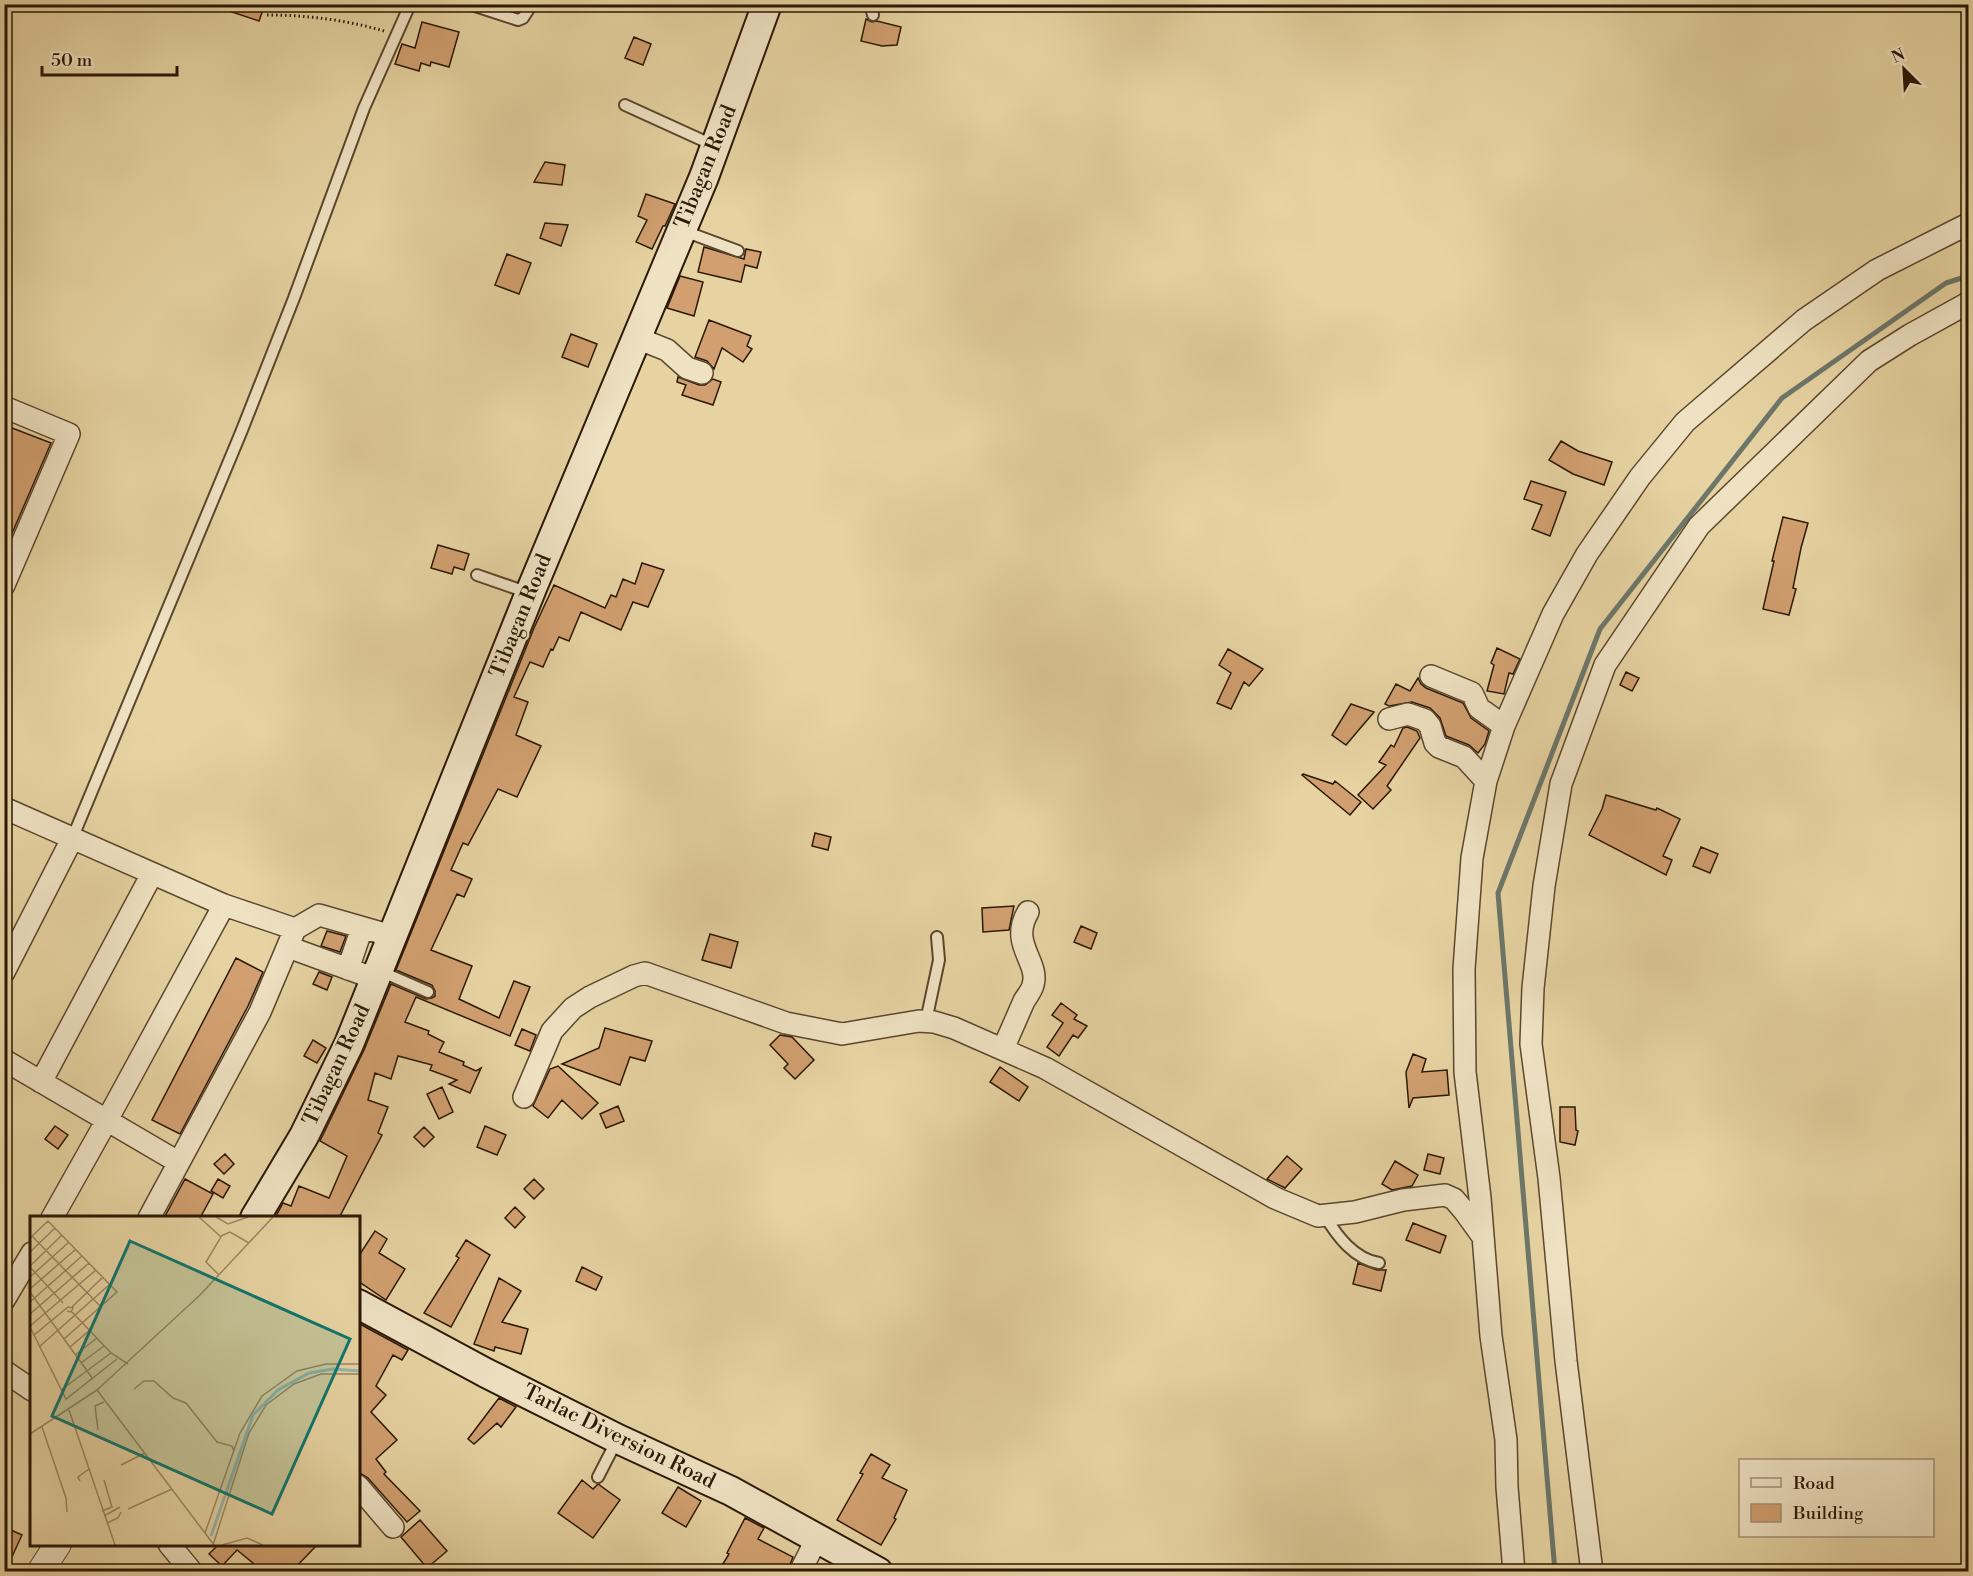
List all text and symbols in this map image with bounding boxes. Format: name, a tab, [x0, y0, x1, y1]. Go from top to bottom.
scale bar	[42, 39, 177, 77]
north arrow	[1874, 39, 1934, 99]
text: N	[1888, 44, 1908, 68]
text: 50 m	[51, 49, 93, 72]
street label: Tibagan Road	[669, 101, 743, 233]
street label: Tibagan Road	[484, 550, 558, 682]
street label: Tibagan Road	[297, 1000, 377, 1130]
inset map	[30, 1216, 360, 1546]
street label: Tarlac Diversion Road	[518, 1379, 720, 1495]
legend	[1739, 1459, 1934, 1537]
text: Road	[1793, 1472, 1836, 1495]
text: Building	[1792, 1502, 1864, 1525]

